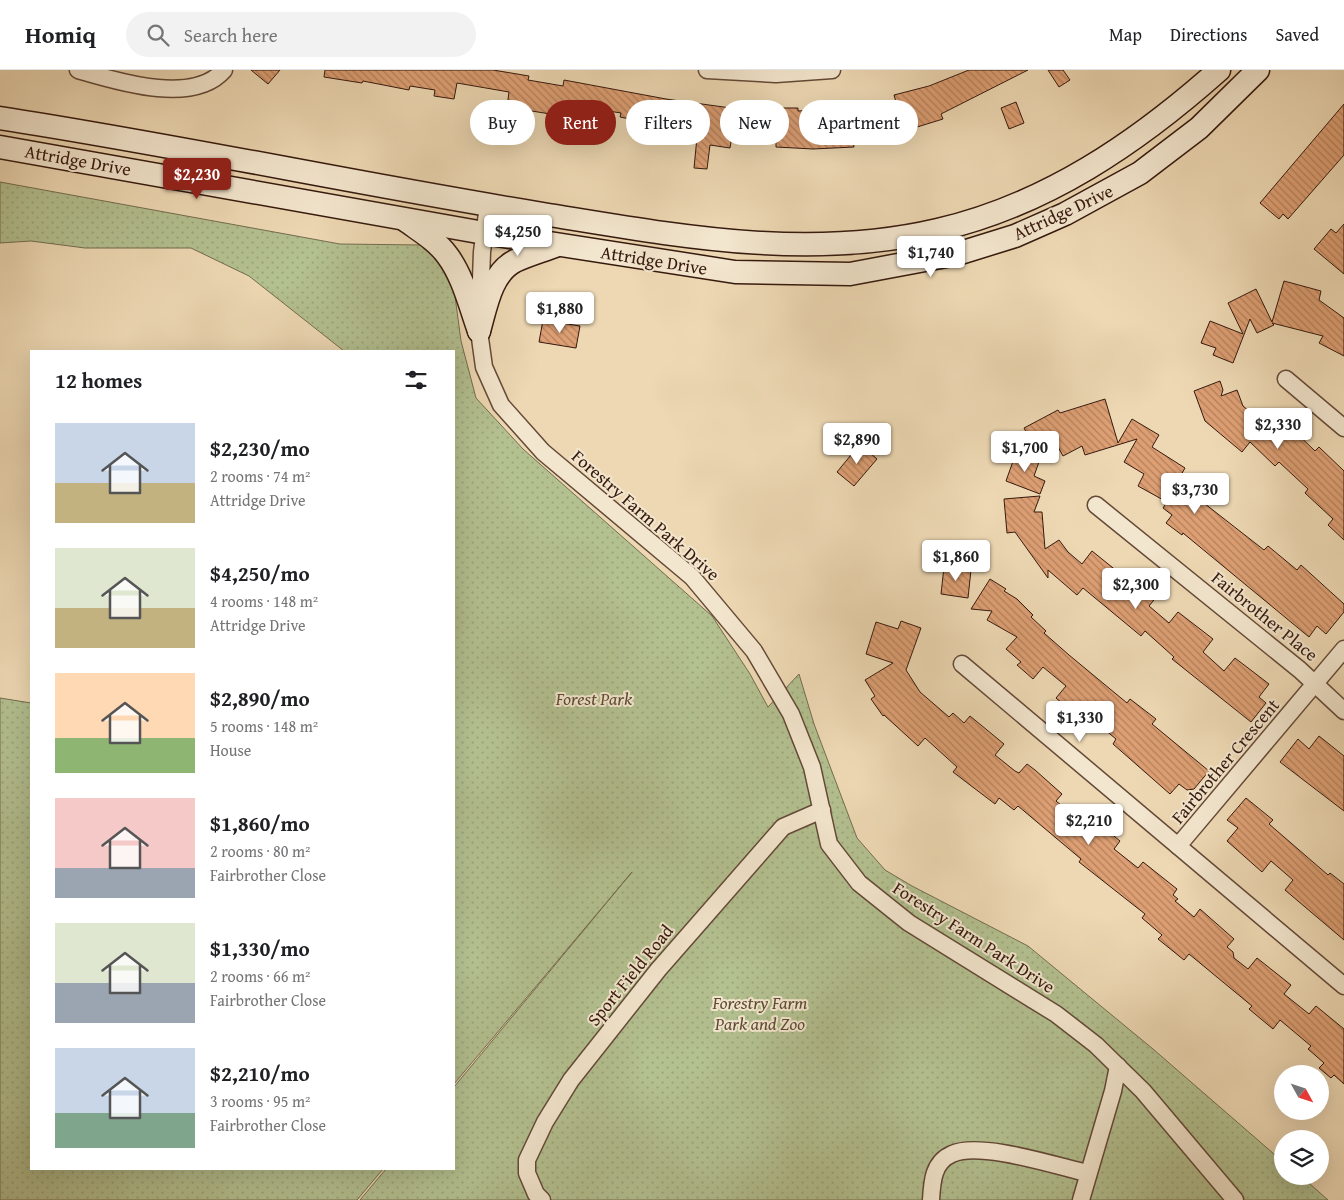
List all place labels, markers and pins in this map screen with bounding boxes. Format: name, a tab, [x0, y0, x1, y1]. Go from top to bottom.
pin: $2,230	[156, 158, 238, 200]
pin: $4,250	[477, 214, 559, 257]
pin: $1,740	[890, 236, 972, 278]
pin: $1,880	[519, 292, 601, 334]
pin: $2,330	[1237, 408, 1319, 450]
pin: $2,890	[816, 422, 898, 465]
pin: $1,700	[984, 430, 1066, 473]
pin: $3,730	[1154, 472, 1236, 515]
pin: $1,860	[915, 540, 997, 582]
pin: $2,300	[1095, 568, 1177, 610]
pin: $1,330	[1039, 700, 1121, 743]
pin: $2,210	[1048, 804, 1130, 846]

